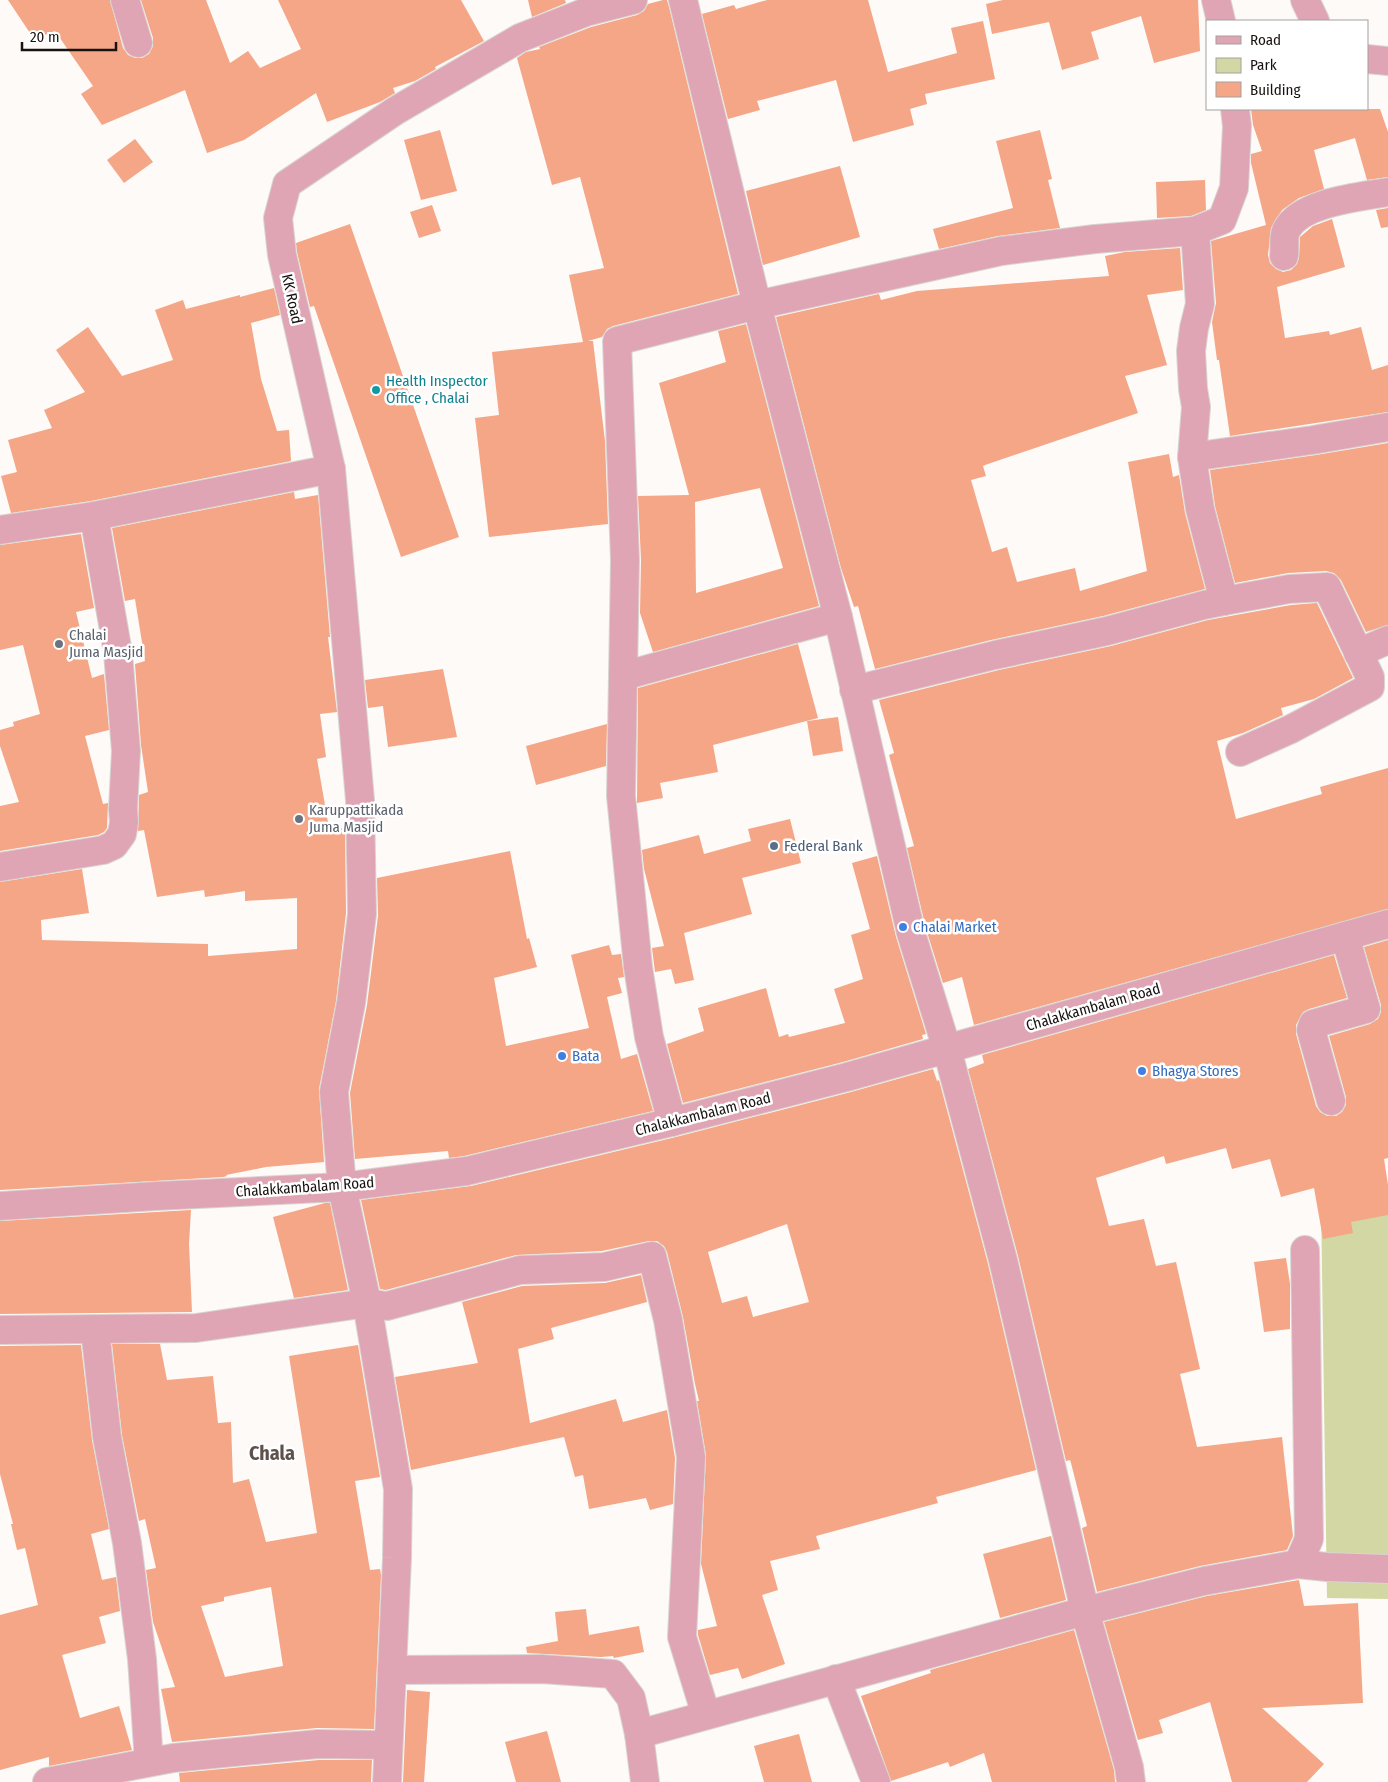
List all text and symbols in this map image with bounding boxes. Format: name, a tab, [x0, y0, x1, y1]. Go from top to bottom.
scale bar	[22, 20, 116, 52]
legend	[1206, 20, 1368, 110]
text: 20 m	[30, 28, 60, 46]
text: Road	[1250, 31, 1281, 49]
text: Park	[1250, 56, 1277, 74]
text: Building	[1250, 81, 1301, 99]
street label: KK Road	[278, 272, 306, 326]
place label: Health Inspector Office , Chalai	[386, 372, 488, 407]
marker: Health Inspector Office , Chalai	[370, 384, 382, 396]
place label: Chalai Juma Masjid	[69, 626, 143, 661]
marker: Chalai Juma Masjid	[53, 638, 65, 650]
place label: Karuppattikada Juma Masjid	[309, 801, 404, 836]
marker: Karuppattikada Juma Masjid	[293, 813, 305, 825]
place label: Federal Bank	[784, 837, 863, 855]
marker: Federal Bank	[768, 840, 780, 852]
place label: Chalai Market	[913, 918, 997, 936]
marker: Chalai Market	[897, 921, 909, 933]
street label: Chalakkambalam Road	[1024, 979, 1162, 1035]
place label: Bata	[572, 1047, 600, 1065]
marker: Bata	[556, 1050, 568, 1062]
place label: Bhagya Stores	[1152, 1062, 1238, 1080]
marker: Bhagya Stores	[1136, 1065, 1148, 1077]
street label: Chalakkambalam Road	[633, 1088, 773, 1140]
street label: Chalakkambalam Road	[235, 1173, 375, 1201]
district label: Chala	[249, 1441, 295, 1465]

